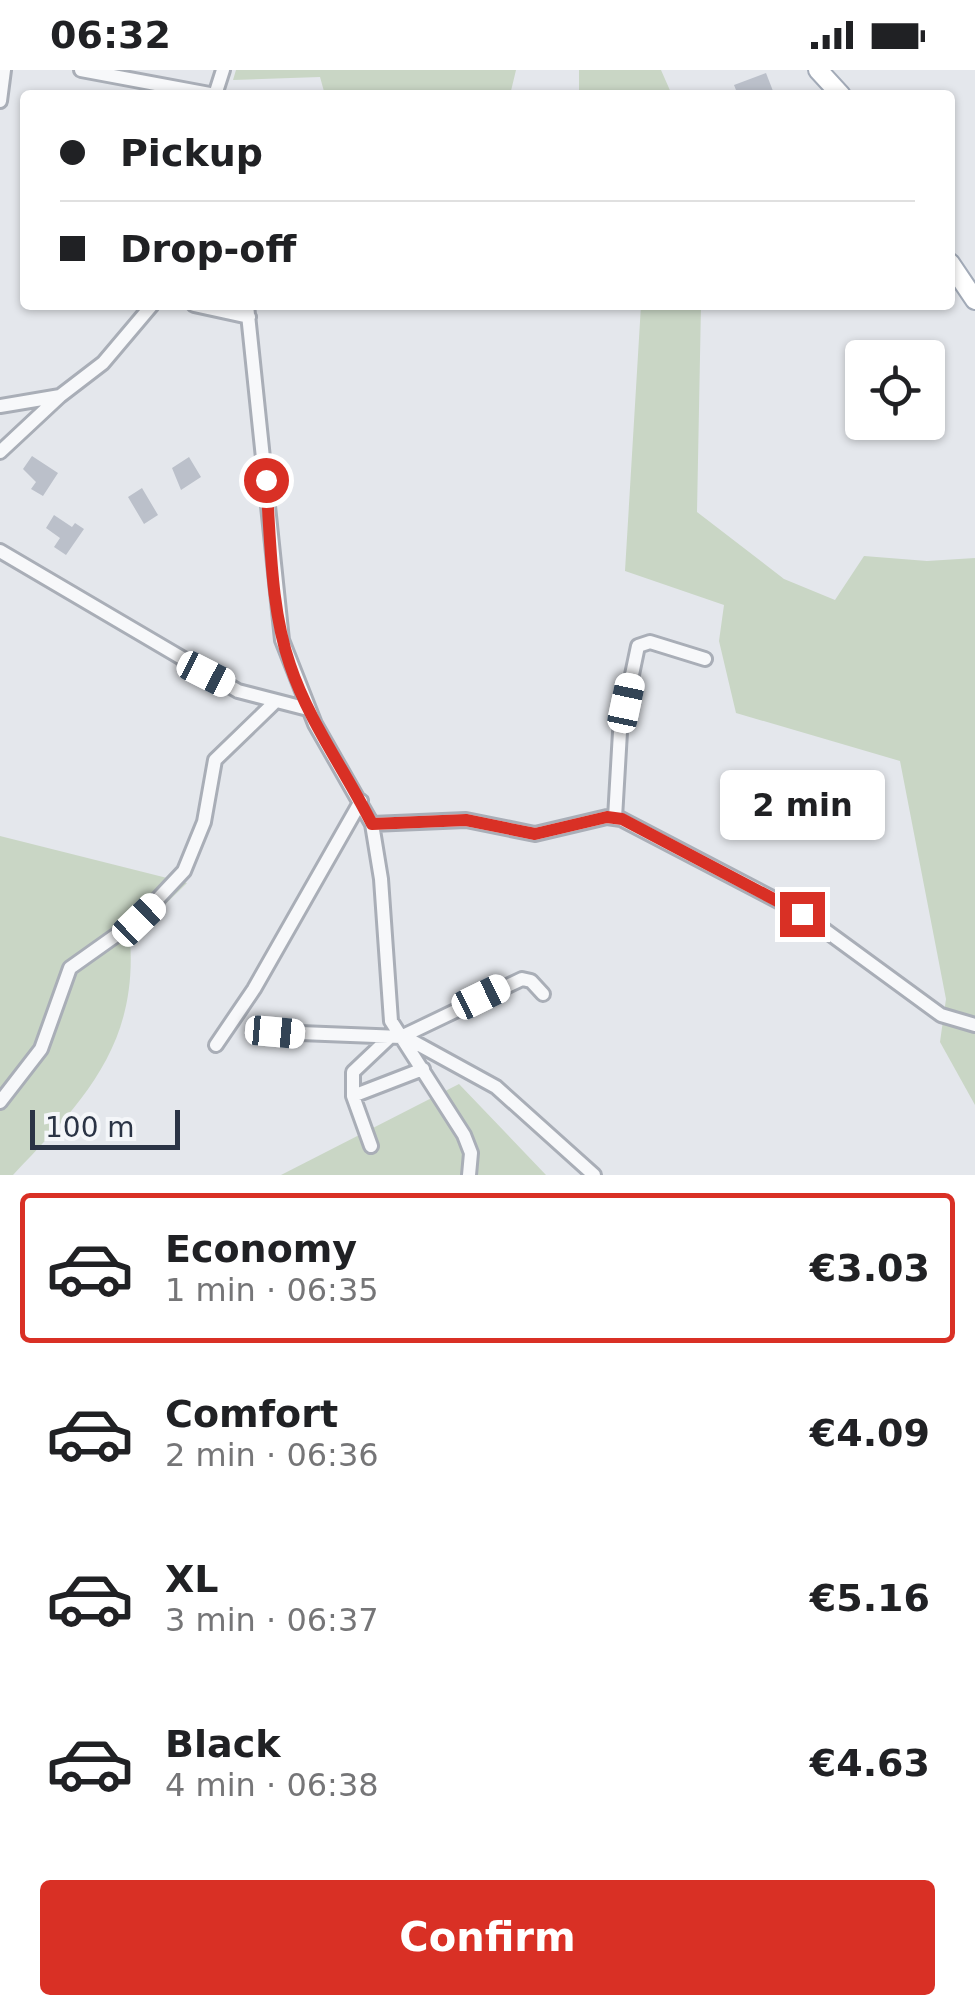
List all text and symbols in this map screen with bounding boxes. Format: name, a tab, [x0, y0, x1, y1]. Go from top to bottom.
text: 06:32	[50, 13, 171, 57]
text: Pickup	[120, 131, 263, 175]
text: Drop-off	[120, 227, 296, 271]
map controls	[845, 340, 945, 440]
button: locate	[845, 340, 945, 440]
route start	[244, 458, 289, 503]
car	[172, 647, 240, 701]
car	[605, 671, 647, 735]
callout: 2 min	[720, 769, 884, 839]
text: 2 min	[752, 786, 853, 824]
car	[107, 888, 171, 952]
route end	[780, 892, 825, 937]
car	[447, 970, 515, 1024]
car	[244, 1014, 306, 1050]
scale bar	[30, 1105, 180, 1150]
text: 100 m	[45, 1111, 135, 1144]
icon: car	[45, 1223, 135, 1313]
text: Economy	[165, 1227, 357, 1271]
text: €3.03	[810, 1246, 930, 1290]
text: 1 min · 06:35	[165, 1271, 379, 1309]
icon: car	[45, 1388, 135, 1478]
text: Comfort	[165, 1392, 338, 1436]
text: €4.09	[810, 1411, 930, 1455]
text: 2 min · 06:36	[165, 1436, 379, 1474]
icon: car	[45, 1553, 135, 1643]
text: XL	[165, 1557, 219, 1601]
text: €5.16	[810, 1576, 930, 1620]
text: 3 min · 06:37	[165, 1601, 379, 1639]
icon: car	[45, 1718, 135, 1808]
text: Black	[165, 1722, 280, 1766]
text: €4.63	[810, 1741, 930, 1785]
text: 4 min · 06:38	[165, 1766, 379, 1804]
button: Confirm	[40, 1880, 935, 1995]

